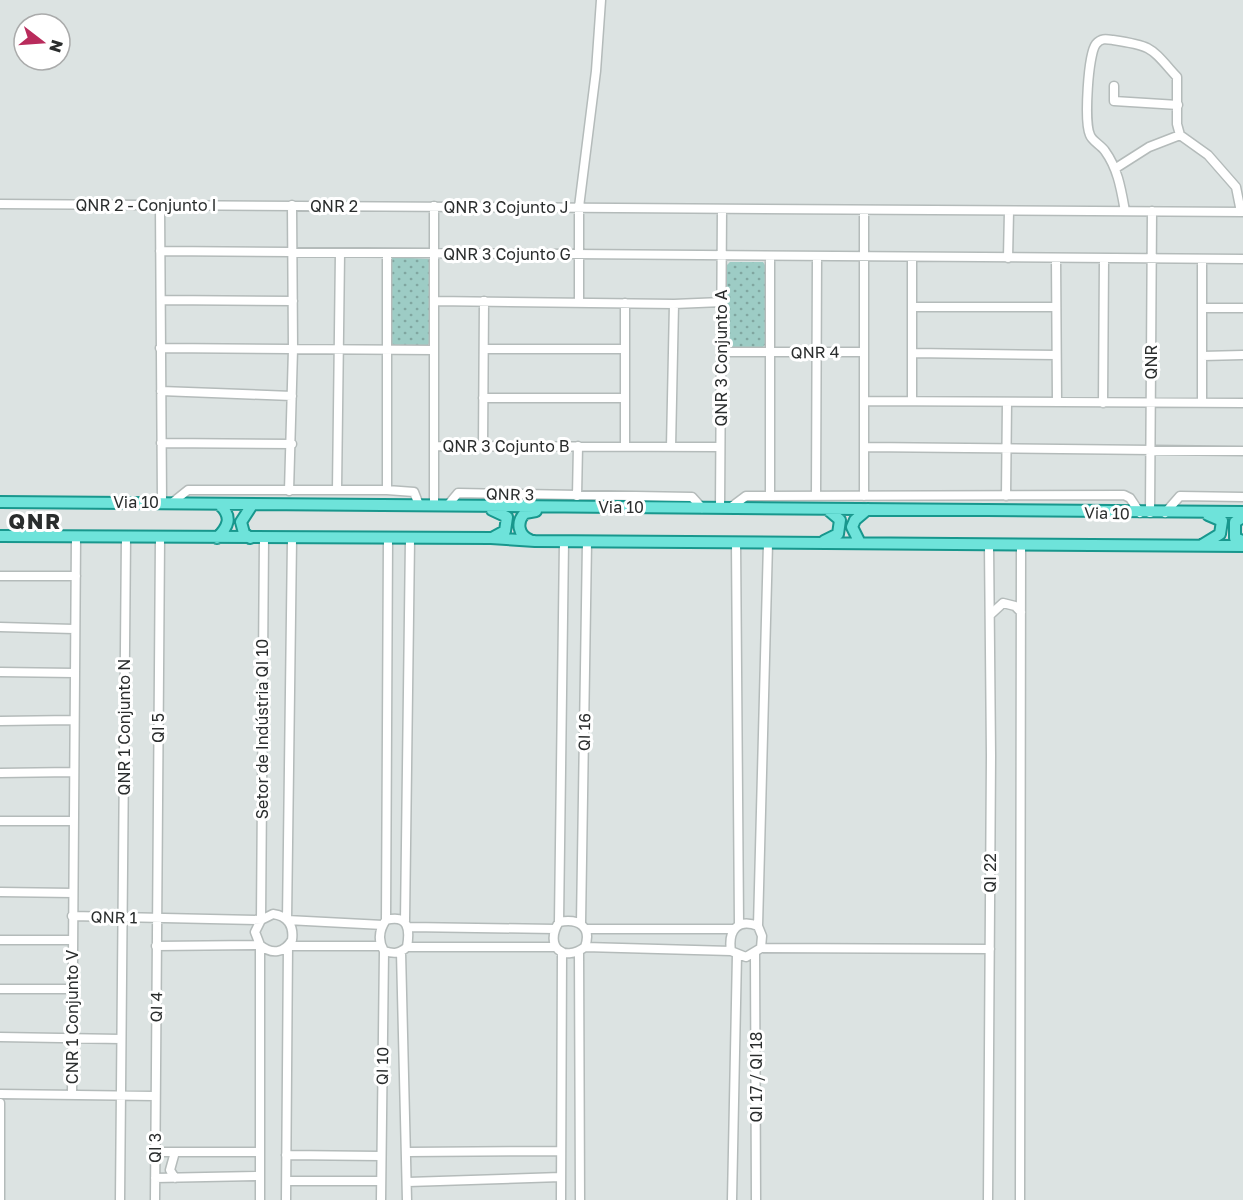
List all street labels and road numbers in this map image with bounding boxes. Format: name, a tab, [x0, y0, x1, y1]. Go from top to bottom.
street label: QNR 2 - Conjunto I	[75, 195, 217, 215]
street label: QNR 2	[310, 196, 358, 216]
street label: QNR 3 Cojunto J	[443, 197, 569, 217]
street label: QNR 3 Cojunto G	[443, 244, 571, 264]
street label: QNR 3 Conjunto A	[711, 289, 731, 426]
street label: QNR 4	[791, 342, 839, 362]
street label: QNR	[1141, 344, 1161, 379]
street label: QNR 3 Cojunto B	[442, 436, 570, 456]
street label: QNR 3	[486, 484, 534, 504]
street label: Via 10	[113, 492, 159, 512]
street label: Via 10	[598, 497, 644, 517]
street label: Via 10	[1084, 503, 1130, 523]
street label: Setor de Indústria QI 10	[252, 639, 272, 819]
street label: QNR 1 Conjunto N	[114, 659, 134, 795]
street label: QI 5	[148, 713, 168, 743]
street label: QI 16	[574, 713, 594, 751]
street label: QI 22	[980, 853, 1000, 893]
street label: QNR 1	[91, 907, 138, 927]
street label: CNR 1 Conjunto V	[62, 950, 82, 1084]
street label: QI 4	[146, 992, 166, 1022]
street label: QI 17 / QI 18	[746, 1031, 766, 1123]
street label: QI 10	[372, 1047, 392, 1085]
street label: QI 3	[145, 1133, 165, 1163]

